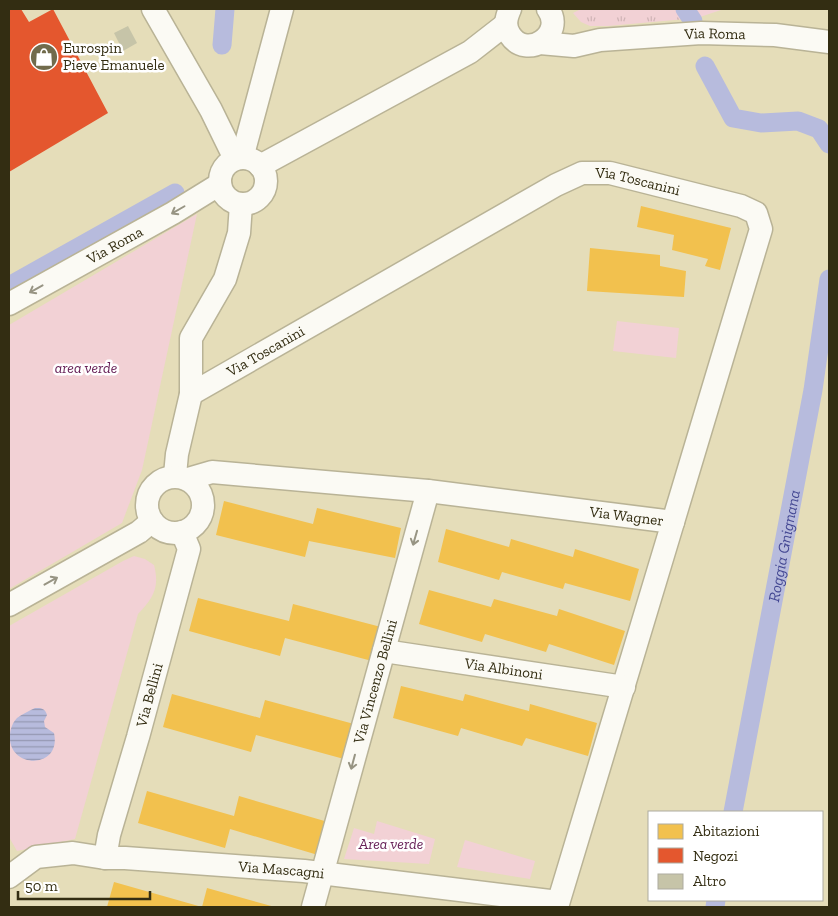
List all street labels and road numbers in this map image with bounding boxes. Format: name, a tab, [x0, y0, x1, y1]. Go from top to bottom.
street label: Via Roma	[683, 24, 746, 43]
street label: Via Toscanini	[595, 164, 682, 199]
street label: Via Roma	[83, 223, 146, 269]
street label: Via Toscanini	[223, 322, 308, 381]
street label: Via Wagner	[587, 502, 665, 530]
street label: Via Vincenzo Bellini	[349, 617, 401, 746]
street label: Via Albinoni	[462, 654, 544, 684]
street label: Via Bellini	[132, 661, 167, 730]
street label: Via Mascagni	[237, 857, 325, 882]

